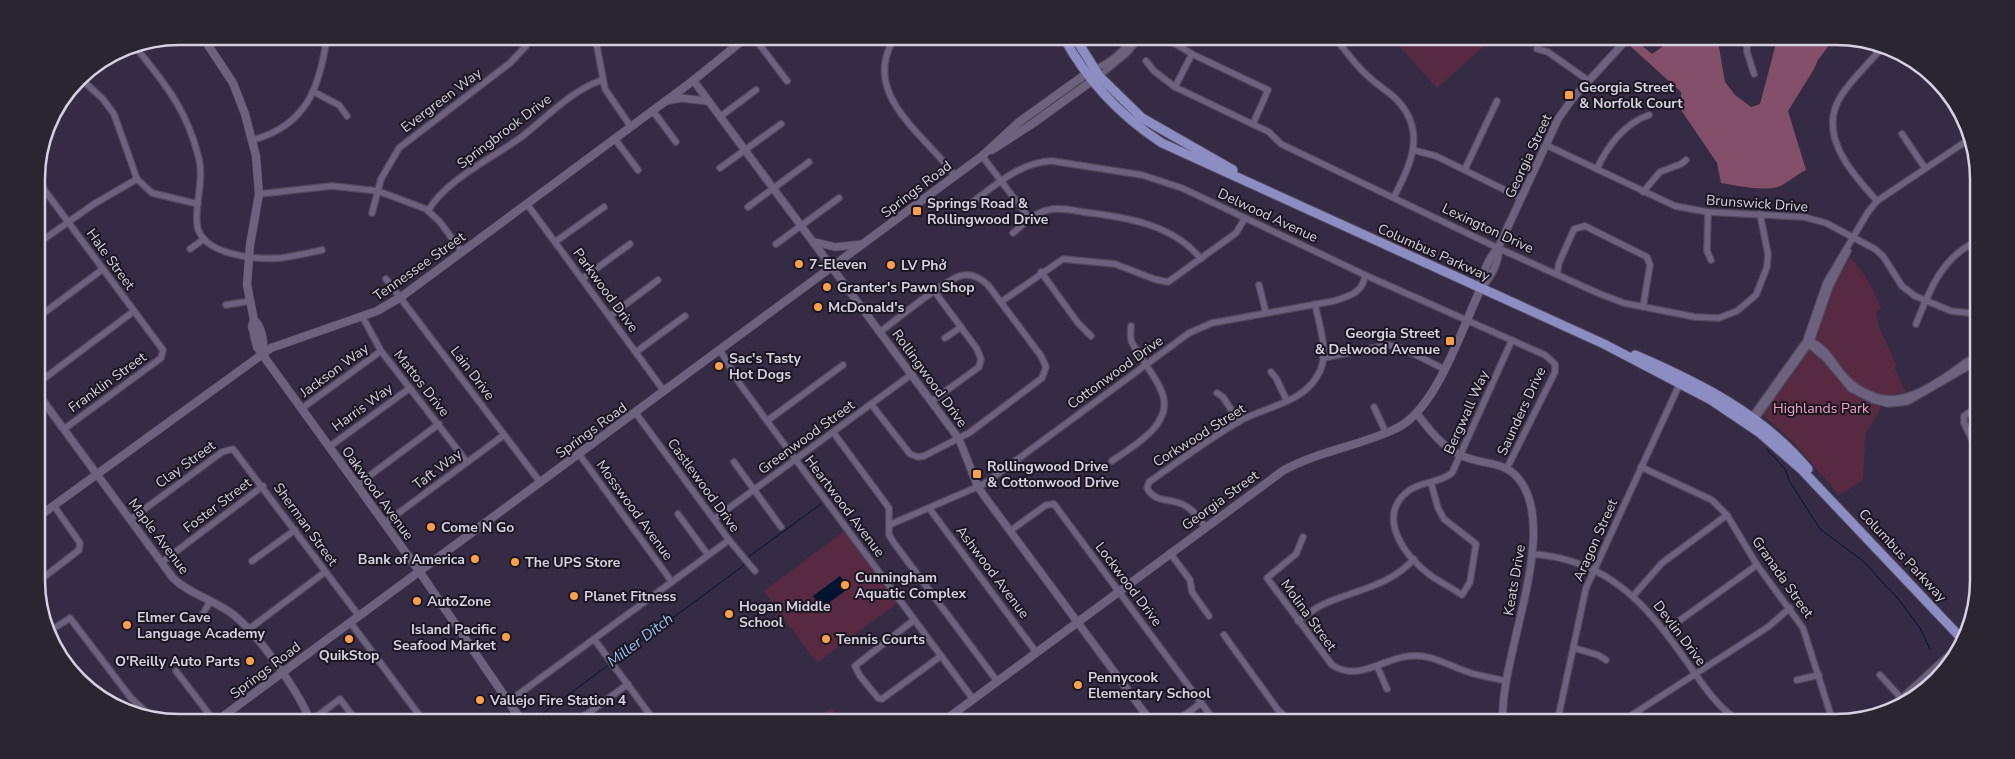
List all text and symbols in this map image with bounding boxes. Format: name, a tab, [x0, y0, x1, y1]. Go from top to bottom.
street label: Evergreen Way	[397, 63, 486, 137]
place label: Georgia Street & Norfolk Court	[1579, 78, 1683, 113]
marker: Georgia Street & Norfolk Court	[1563, 89, 1575, 101]
street label: Springbrook Drive	[453, 90, 555, 173]
street label: Georgia Street	[1501, 111, 1556, 201]
street label: Springs Road	[877, 157, 956, 222]
street label: Delwood Avenue	[1215, 184, 1321, 247]
street label: Brunswick Drive	[1705, 190, 1809, 217]
place label: Springs Road & Rollingwood Drive	[927, 194, 1049, 229]
street label: Lexington Drive	[1439, 199, 1537, 258]
marker: Springs Road & Rollingwood Drive	[911, 205, 923, 217]
street label: Columbus Parkway	[1375, 219, 1494, 286]
street label: Hale Street	[82, 225, 139, 294]
street label: Tennessee Street	[369, 228, 469, 305]
street label: Parkwood Drive	[569, 244, 643, 336]
place label: 7-Eleven	[809, 255, 867, 274]
place label: LV Phở	[901, 256, 947, 275]
marker: 7-Eleven	[793, 258, 805, 270]
marker: LV Phở	[885, 259, 897, 271]
place label: Granter's Pawn Shop	[837, 278, 975, 297]
marker: Granter's Pawn Shop	[821, 281, 833, 293]
place label: McDonald's	[828, 298, 905, 317]
marker: McDonald's	[812, 301, 824, 313]
place label: Georgia Street & Delwood Avenue	[1315, 324, 1441, 359]
street label: Rollingwood Drive	[888, 325, 972, 431]
street label: Cottonwood Drive	[1064, 331, 1167, 414]
marker: Georgia Street & Delwood Avenue	[1444, 335, 1456, 347]
street label: Jackson Way	[295, 339, 373, 402]
street label: Lain Drive	[446, 342, 499, 404]
street label: Mattos Drive	[389, 346, 454, 421]
street label: Franklin Street	[64, 348, 150, 417]
place label: Sac's Tasty Hot Dogs	[729, 349, 802, 384]
marker: Sac's Tasty Hot Dogs	[713, 360, 725, 372]
street label: Saunders Drive	[1493, 364, 1550, 459]
street label: Bergwall Way	[1439, 366, 1494, 457]
street label: Harris Way	[328, 378, 397, 436]
street label: Greenwood Street	[754, 396, 859, 479]
street label: Springs Road	[552, 398, 631, 463]
street label: Corkwood Street	[1149, 399, 1249, 471]
park label: Highlands Park	[1773, 399, 1870, 418]
street label: Castlewood Drive	[663, 434, 744, 536]
street label: Clay Street	[151, 436, 219, 493]
street label: Oakwood Avenue	[337, 443, 418, 544]
street label: Taft Way	[409, 444, 466, 494]
street label: Heartwood Avenue	[800, 452, 889, 561]
street label: Mosswood Avenue	[592, 456, 677, 564]
place label: Rollingwood Drive & Cottonwood Drive	[987, 457, 1120, 492]
street label: Georgia Street	[1178, 466, 1263, 535]
marker: Rollingwood Drive & Cottonwood Drive	[971, 468, 983, 480]
street label: Foster Street	[179, 473, 255, 537]
street label: Sherman Street	[269, 479, 342, 570]
street label: Maple Avenue	[124, 495, 193, 578]
street label: Aragon Street	[1569, 496, 1622, 584]
street label: Columbus Parkway	[1854, 505, 1951, 607]
place label: Come N Go	[441, 518, 514, 537]
marker: Come N Go	[425, 521, 437, 533]
street label: Ashwood Avenue	[951, 522, 1034, 622]
street label: Granada Street	[1747, 533, 1818, 622]
street label: Lockwood Drive	[1091, 538, 1167, 630]
street label: Keats Drive	[1499, 543, 1530, 617]
place label: Bank of America	[358, 550, 465, 569]
marker: Bank of America	[469, 553, 481, 565]
place label: The UPS Store	[525, 553, 621, 572]
marker: The UPS Store	[509, 556, 521, 568]
place label: Cunningham Aquatic Complex	[855, 568, 967, 603]
street label: Molina Street	[1276, 576, 1341, 655]
marker: Cunningham Aquatic Complex	[839, 579, 851, 591]
place label: Planet Fitness	[584, 587, 677, 606]
marker: Planet Fitness	[568, 590, 580, 602]
place label: AutoZone	[427, 592, 491, 611]
marker: AutoZone	[411, 595, 423, 607]
place label: Hogan Middle School	[739, 597, 831, 632]
street label: Devlin Drive	[1649, 597, 1710, 670]
place label: Elmer Cave Language Academy	[137, 608, 266, 643]
marker: Hogan Middle School	[723, 608, 735, 620]
water label: Miller Ditch	[603, 609, 677, 671]
marker: Elmer Cave Language Academy	[121, 619, 133, 631]
place label: Island Pacific Seafood Market	[393, 620, 497, 655]
place label: Tennis Courts	[836, 630, 925, 649]
marker: Island Pacific Seafood Market	[500, 631, 512, 643]
marker: QuikStop	[343, 633, 355, 645]
marker: Tennis Courts	[820, 633, 832, 645]
street label: Springs Road	[226, 638, 305, 703]
place label: QuikStop	[319, 646, 379, 665]
place label: O'Reilly Auto Parts	[115, 652, 240, 671]
marker: O'Reilly Auto Parts	[244, 655, 256, 667]
place label: Pennycook Elementary School	[1088, 668, 1211, 703]
marker: Pennycook Elementary School	[1072, 679, 1084, 691]
place label: Vallejo Fire Station 4	[489, 691, 627, 710]
marker: Vallejo Fire Station 4	[474, 694, 486, 706]

